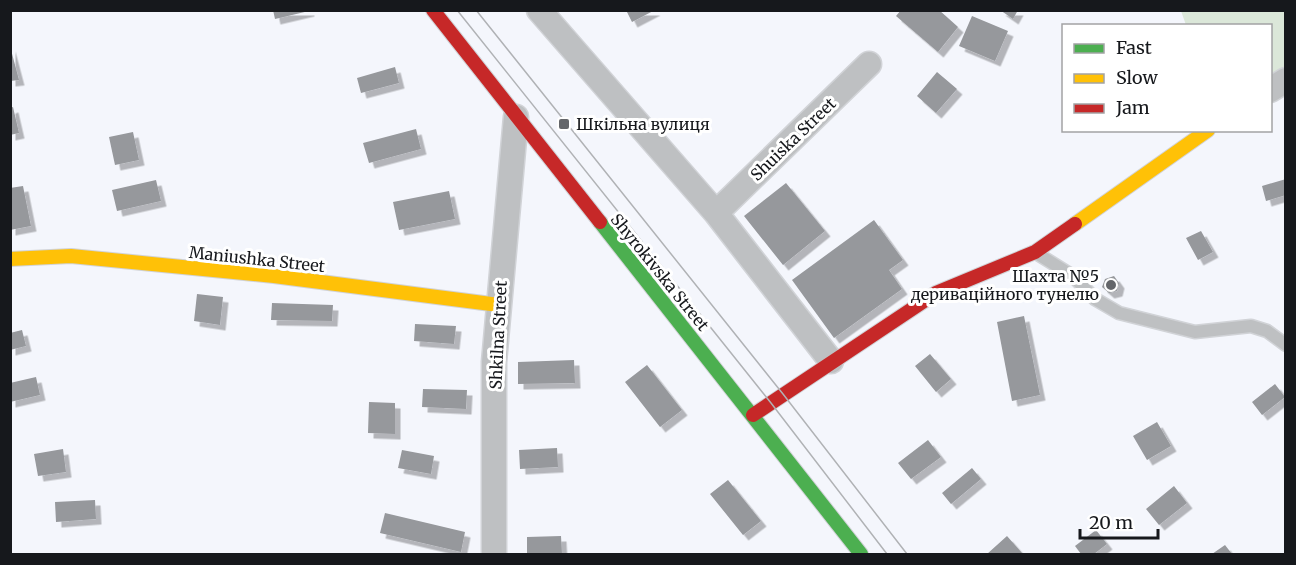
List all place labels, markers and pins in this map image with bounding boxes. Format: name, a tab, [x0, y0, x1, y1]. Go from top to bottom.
place label: Шкільна вулиця	[576, 114, 710, 134]
marker: Шкільна вулиця	[557, 117, 571, 131]
place label: Шахта №5 дериваційного тунелю	[910, 266, 1099, 304]
marker: Шахта №5 дериваційного тунелю	[1104, 278, 1118, 292]

